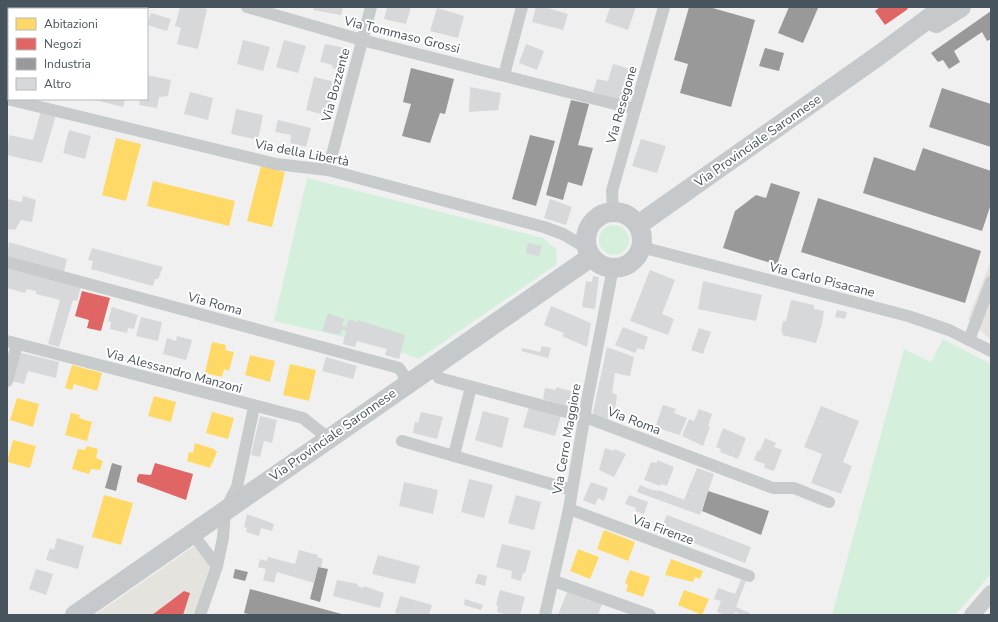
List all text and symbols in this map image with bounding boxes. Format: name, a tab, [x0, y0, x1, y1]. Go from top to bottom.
legend	[8, 8, 148, 100]
street label: Via Tommaso Grossi	[341, 12, 462, 58]
text: Abitazioni	[44, 16, 98, 32]
text: Negozi	[44, 36, 81, 52]
street label: Via Bozzente	[317, 46, 355, 125]
text: Industria	[44, 56, 91, 72]
street label: Via Resegone	[602, 64, 642, 147]
text: Altro	[44, 76, 72, 92]
street label: Via Provinciale Saronnese	[690, 90, 825, 192]
street label: Via della Libertà	[252, 135, 351, 171]
street label: Via Carlo Pisacane	[766, 258, 877, 302]
street label: Via Roma	[185, 288, 244, 320]
street label: Via Alessandro Manzoni	[103, 344, 244, 398]
street label: Via Cerro Maggiore	[548, 382, 586, 497]
street label: Via Provinciale Saronnese	[265, 384, 400, 486]
street label: Via Roma	[604, 402, 663, 439]
street label: Via Firenze	[629, 510, 696, 549]

